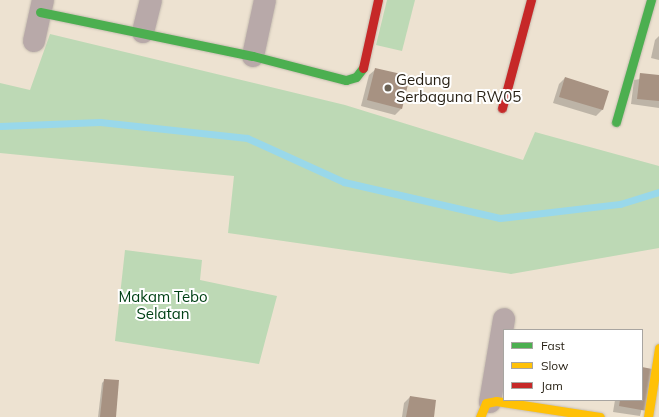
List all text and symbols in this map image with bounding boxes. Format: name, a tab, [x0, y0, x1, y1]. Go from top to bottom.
place label: Gedung Serbaguna RW05	[396, 70, 521, 105]
marker: Gedung Serbaguna RW05	[383, 83, 393, 93]
park label: Makam Tebo Selatan	[118, 287, 208, 322]
legend	[503, 329, 643, 401]
text: Fast	[541, 338, 565, 353]
text: Slow	[541, 358, 569, 373]
text: Jam	[541, 378, 563, 393]

